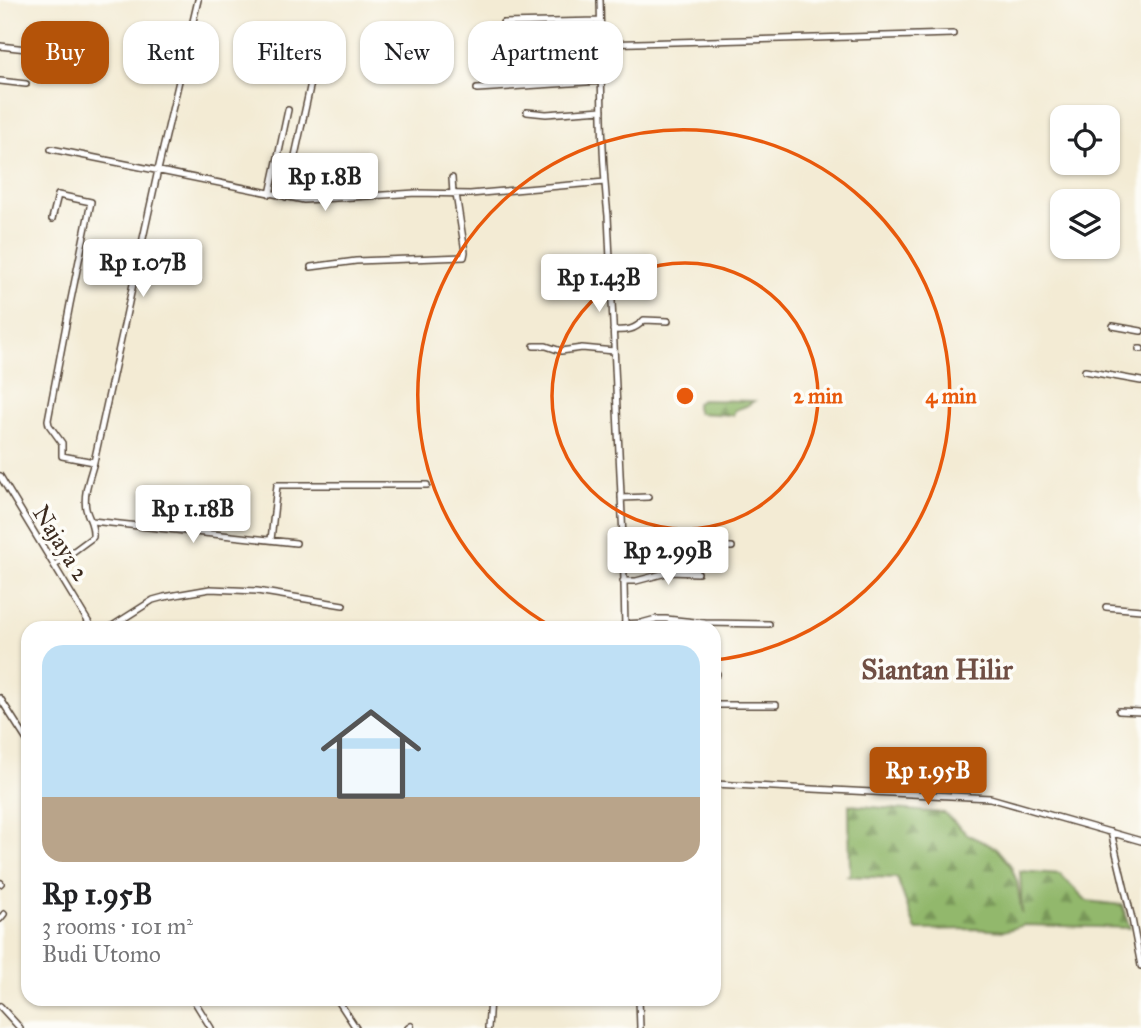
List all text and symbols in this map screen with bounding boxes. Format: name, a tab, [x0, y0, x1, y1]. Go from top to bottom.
chip: Buy	[21, 21, 109, 84]
chip: Rent	[123, 21, 219, 84]
chip: Filters	[233, 21, 346, 84]
chip: New	[360, 21, 454, 84]
chip: Apartment	[468, 21, 623, 84]
map controls	[1050, 105, 1120, 259]
button: locate	[1050, 105, 1120, 175]
pin: Rp 1.8B	[260, 154, 390, 213]
text: Rp 1.8B	[288, 162, 362, 190]
button: layers	[1050, 189, 1120, 259]
pin: Rp 1.07B	[71, 240, 215, 299]
text: Rp 1.07B	[99, 248, 187, 276]
pin: Rp 1.43B	[527, 254, 671, 314]
text: Rp 1.43B	[557, 263, 641, 291]
text: 2 min	[793, 383, 843, 409]
text: 4 min	[925, 383, 977, 409]
centre of rings	[673, 384, 697, 408]
pin: Rp 1.18B	[121, 486, 265, 545]
text: Rp 1.18B	[151, 494, 235, 522]
street label: Najaya 2	[26, 499, 96, 587]
pin: Rp 2.99B	[596, 528, 740, 587]
text: Rp 2.99B	[623, 536, 713, 564]
district label: Siantan Hilir	[861, 652, 1013, 687]
icon: home	[308, 691, 434, 817]
pin: Rp 1.95B	[856, 748, 1000, 807]
text: Rp 1.95B	[886, 756, 970, 784]
text: Rp 1.95B	[42, 876, 153, 912]
text: 3 rooms · 101 m²	[42, 912, 193, 940]
text: Budi Utomo	[42, 940, 161, 968]

